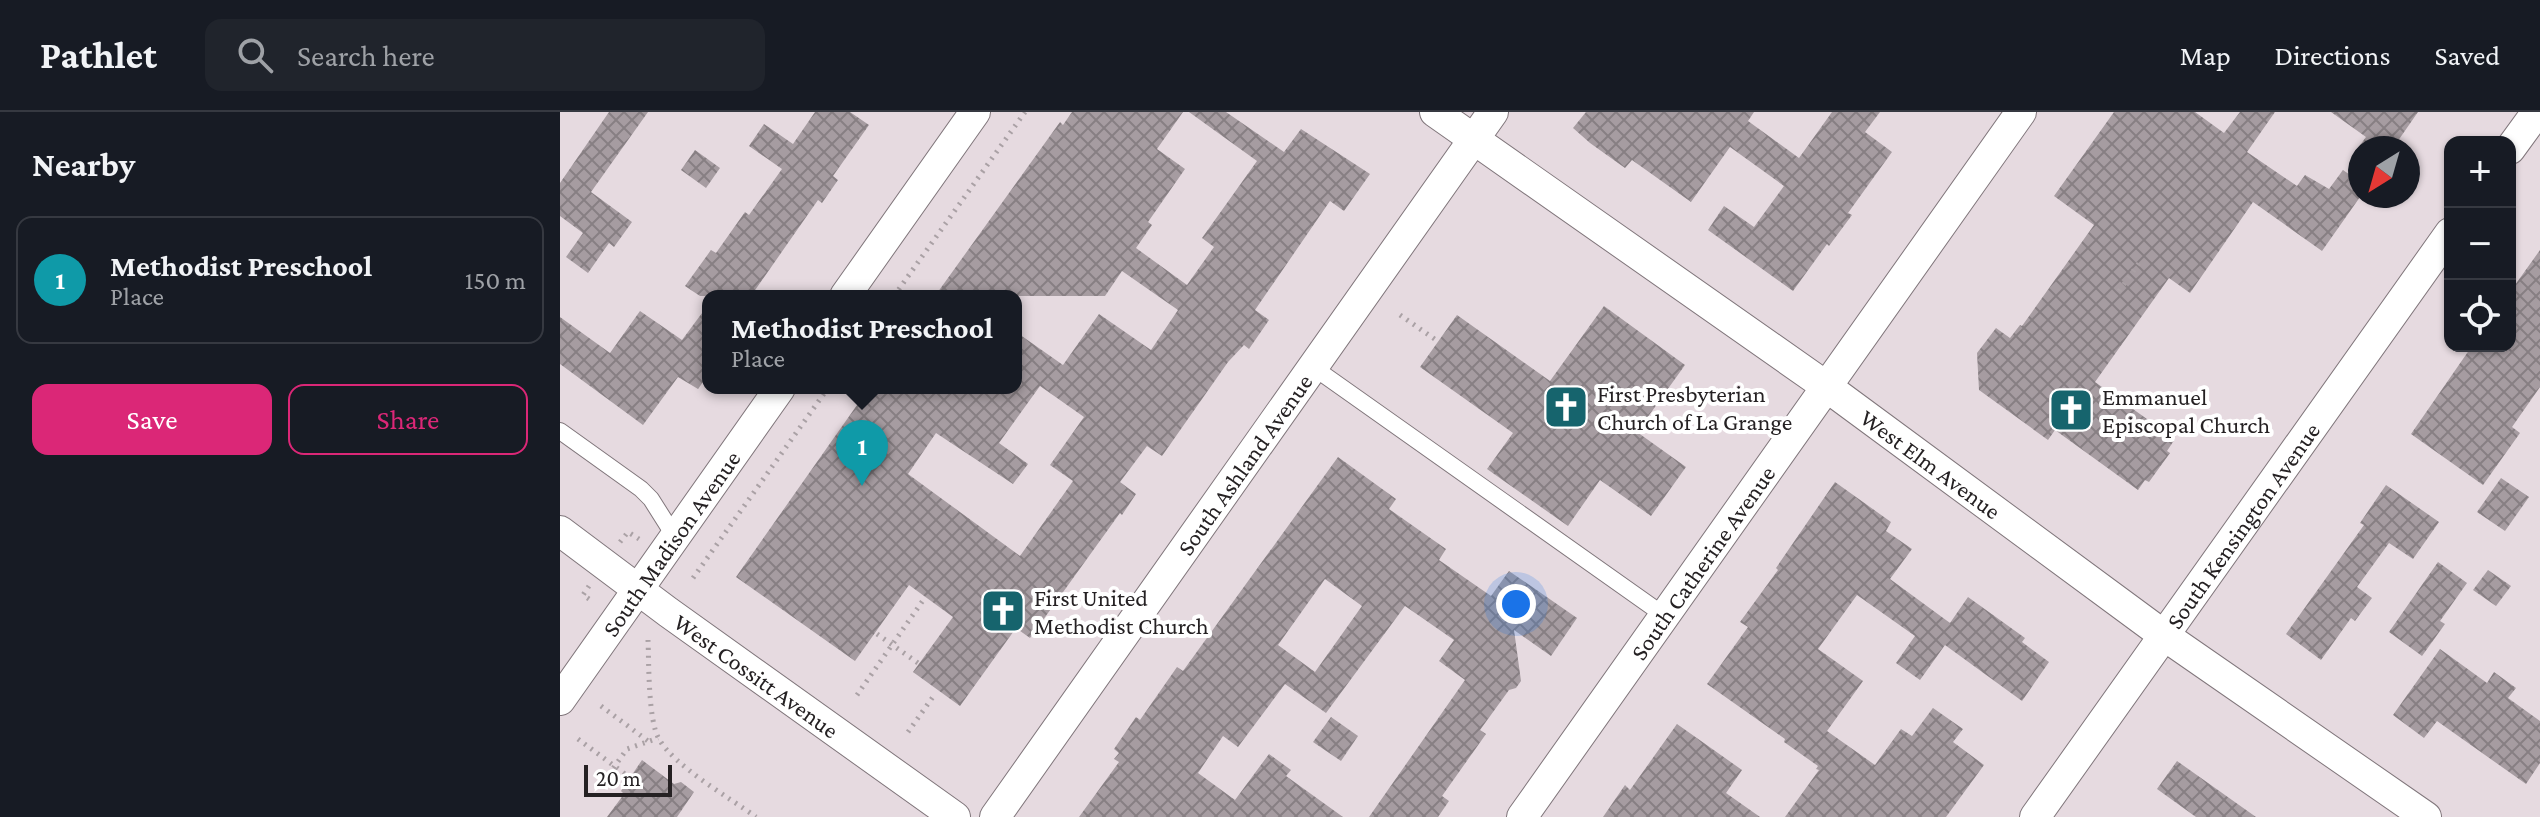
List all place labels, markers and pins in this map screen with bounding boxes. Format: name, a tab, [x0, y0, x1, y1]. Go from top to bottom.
place label: First Presbyterian Church of La Grange	[1597, 380, 1792, 435]
church icon: First Presbyterian Church of La Grange	[1542, 383, 1590, 431]
place label: Emmanuel Episcopal Church	[2102, 383, 2270, 438]
church icon: Emmanuel Episcopal Church	[2047, 386, 2095, 434]
pin: 1	[836, 420, 888, 486]
place label: First United Methodist Church	[1034, 584, 1209, 639]
church icon: First United Methodist Church	[979, 587, 1027, 635]

